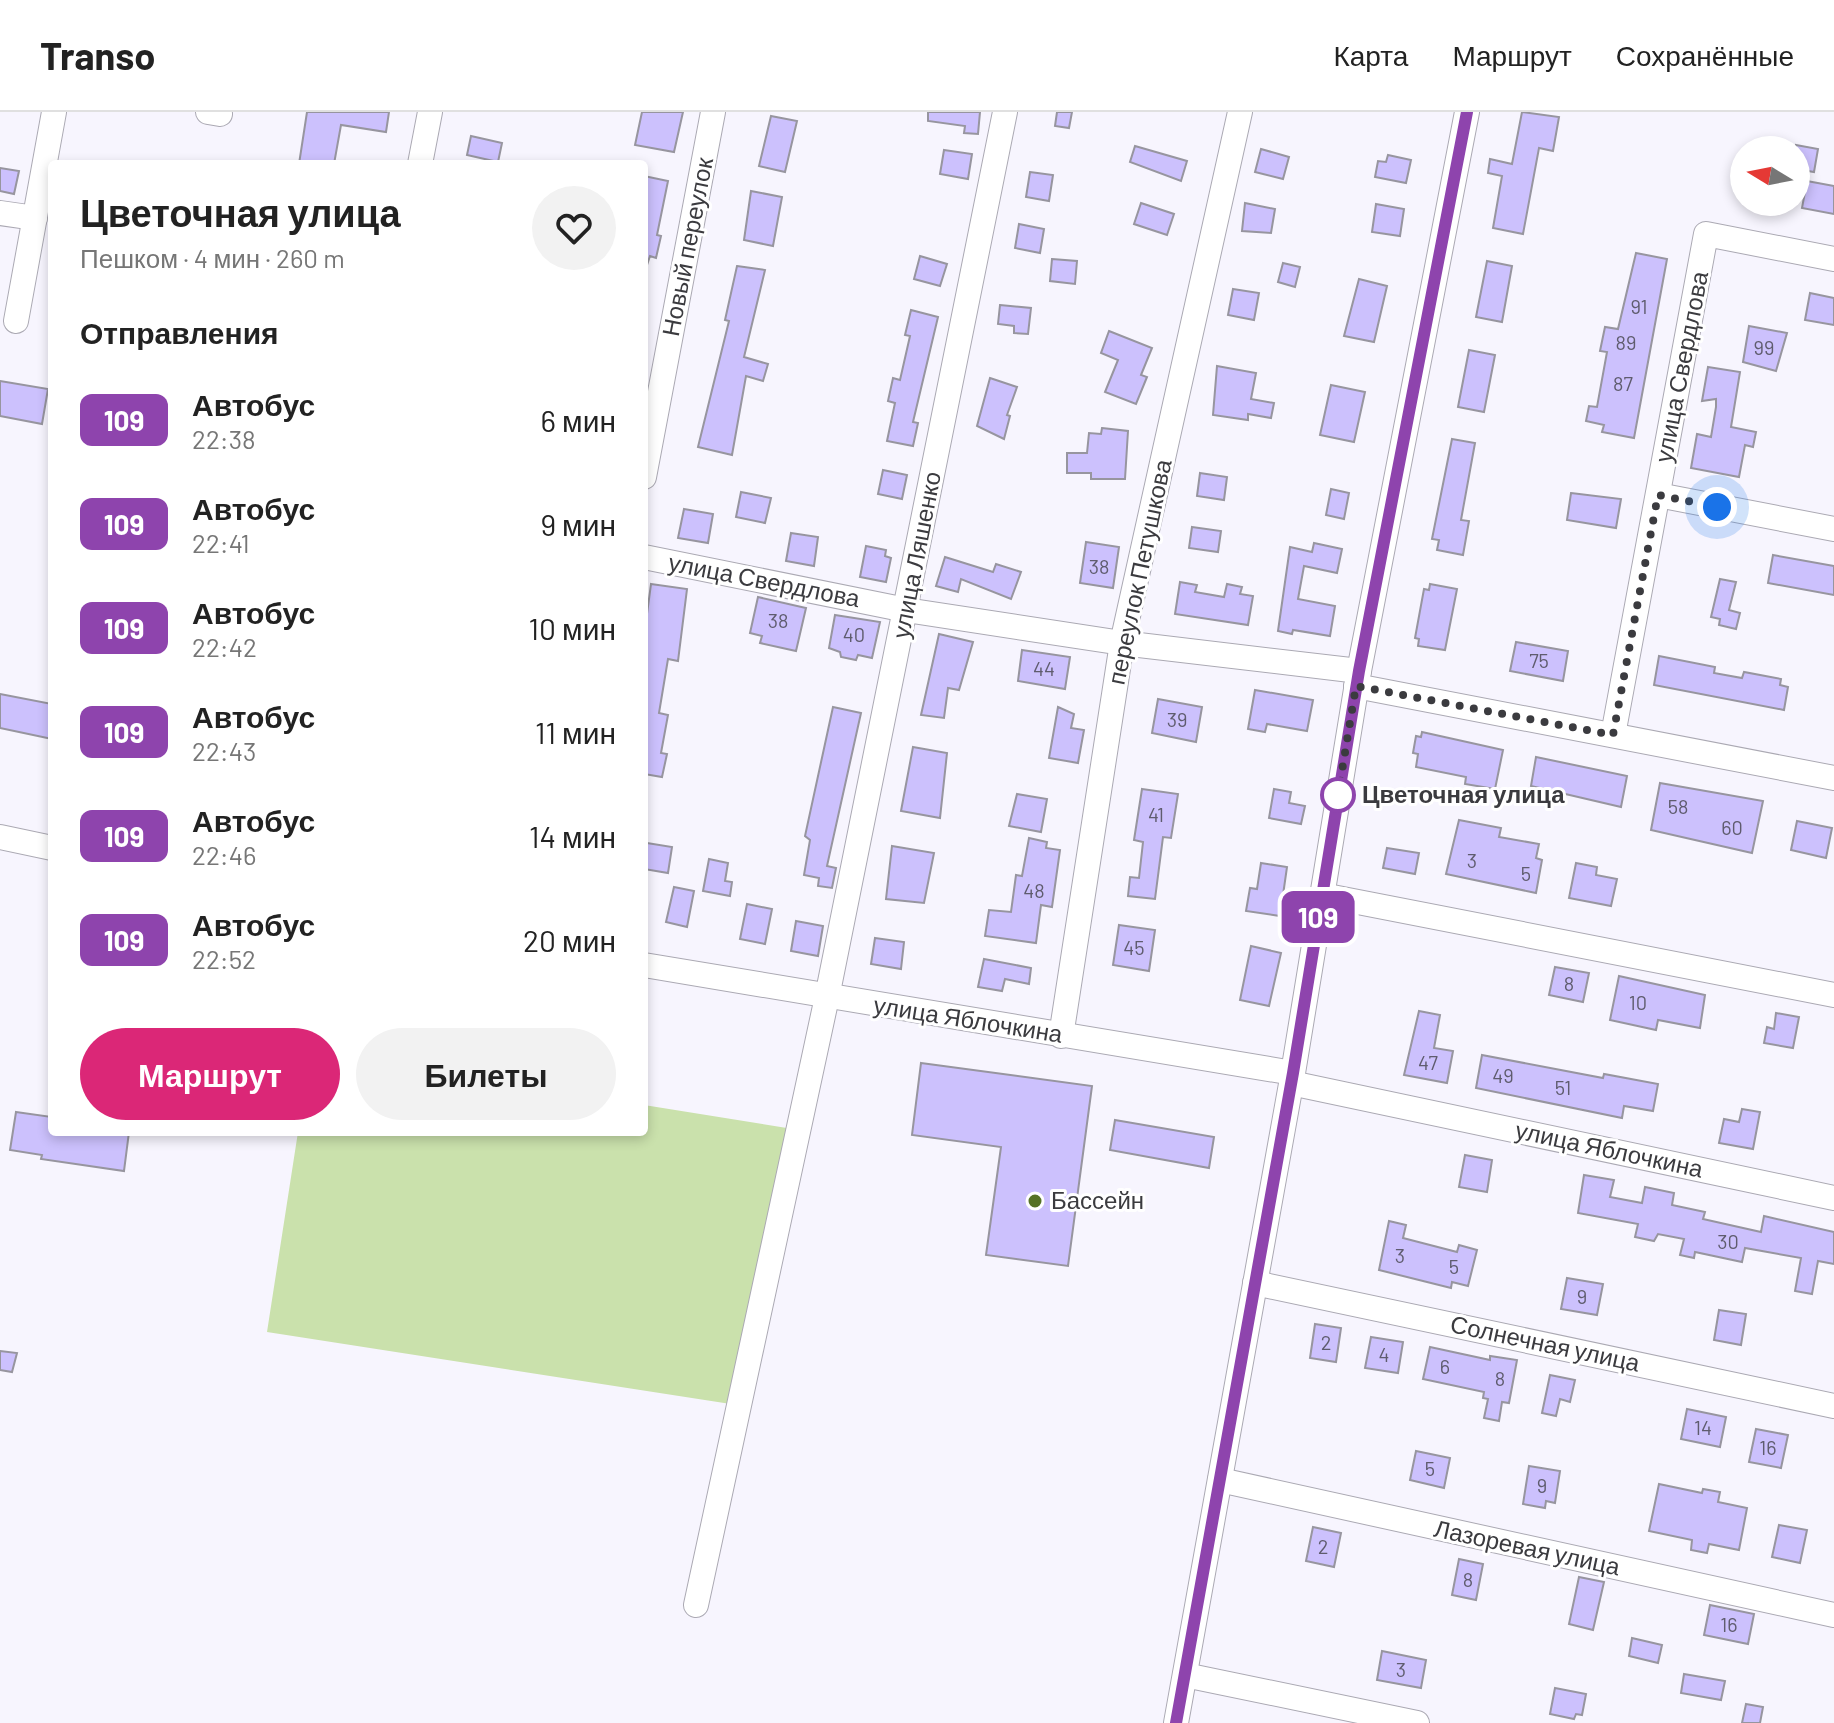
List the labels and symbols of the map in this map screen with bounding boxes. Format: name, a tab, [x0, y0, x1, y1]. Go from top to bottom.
north arrow	[1730, 136, 1810, 216]
street label: Новый переулок	[655, 154, 718, 338]
street label: улица Свердлова	[1648, 268, 1713, 465]
house number: 91	[1630, 294, 1648, 318]
house number: 89	[1616, 330, 1636, 354]
house number: 99	[1754, 335, 1774, 359]
house number: 87	[1613, 371, 1633, 395]
street label: переулок Петушкова	[1100, 456, 1177, 687]
street label: улица Ляшенко	[885, 469, 946, 641]
your location	[1697, 487, 1737, 527]
street label: улица Свердлова	[666, 547, 863, 612]
house number: 38	[1089, 554, 1109, 578]
house number: 38	[768, 608, 788, 632]
house number: 40	[843, 622, 865, 646]
house number: 75	[1529, 648, 1549, 672]
house number: 44	[1033, 656, 1055, 680]
house number: 39	[1167, 707, 1187, 731]
marker: Цветочная улица	[1321, 778, 1355, 812]
place label: Цветочная улица	[1362, 779, 1565, 808]
house number: 58	[1668, 794, 1688, 818]
house number: 41	[1148, 802, 1164, 826]
house number: 60	[1721, 815, 1743, 839]
house number: 3	[1467, 848, 1477, 872]
house number: 5	[1521, 861, 1531, 885]
house number: 48	[1023, 878, 1045, 902]
line badge: 109	[1272, 891, 1364, 943]
house number: 45	[1123, 935, 1145, 959]
house number: 8	[1564, 971, 1574, 995]
street label: улица Яблочкина	[872, 989, 1065, 1048]
house number: 10	[1629, 990, 1647, 1014]
house number: 47	[1418, 1050, 1438, 1074]
house number: 49	[1492, 1063, 1514, 1087]
house number: 51	[1555, 1075, 1571, 1099]
street label: улица Яблочкина	[1513, 1115, 1706, 1183]
place label: Бассейн	[1051, 1185, 1144, 1214]
marker: Бассейн	[1026, 1192, 1044, 1210]
house number: 30	[1717, 1229, 1739, 1253]
house number: 3	[1395, 1243, 1405, 1267]
house number: 5	[1449, 1254, 1459, 1278]
house number: 9	[1577, 1284, 1587, 1308]
street label: Солнечная улица	[1448, 1308, 1643, 1377]
house number: 2	[1321, 1330, 1331, 1354]
house number: 4	[1378, 1342, 1390, 1366]
house number: 6	[1440, 1354, 1450, 1378]
house number: 8	[1495, 1366, 1505, 1390]
house number: 14	[1694, 1415, 1712, 1439]
house number: 16	[1759, 1435, 1777, 1459]
house number: 5	[1425, 1456, 1435, 1480]
house number: 9	[1537, 1473, 1547, 1497]
street label: Лазоревая улица	[1432, 1513, 1623, 1581]
house number: 2	[1318, 1534, 1328, 1558]
house number: 8	[1463, 1567, 1473, 1591]
house number: 16	[1720, 1612, 1738, 1636]
house number: 3	[1396, 1657, 1406, 1681]

